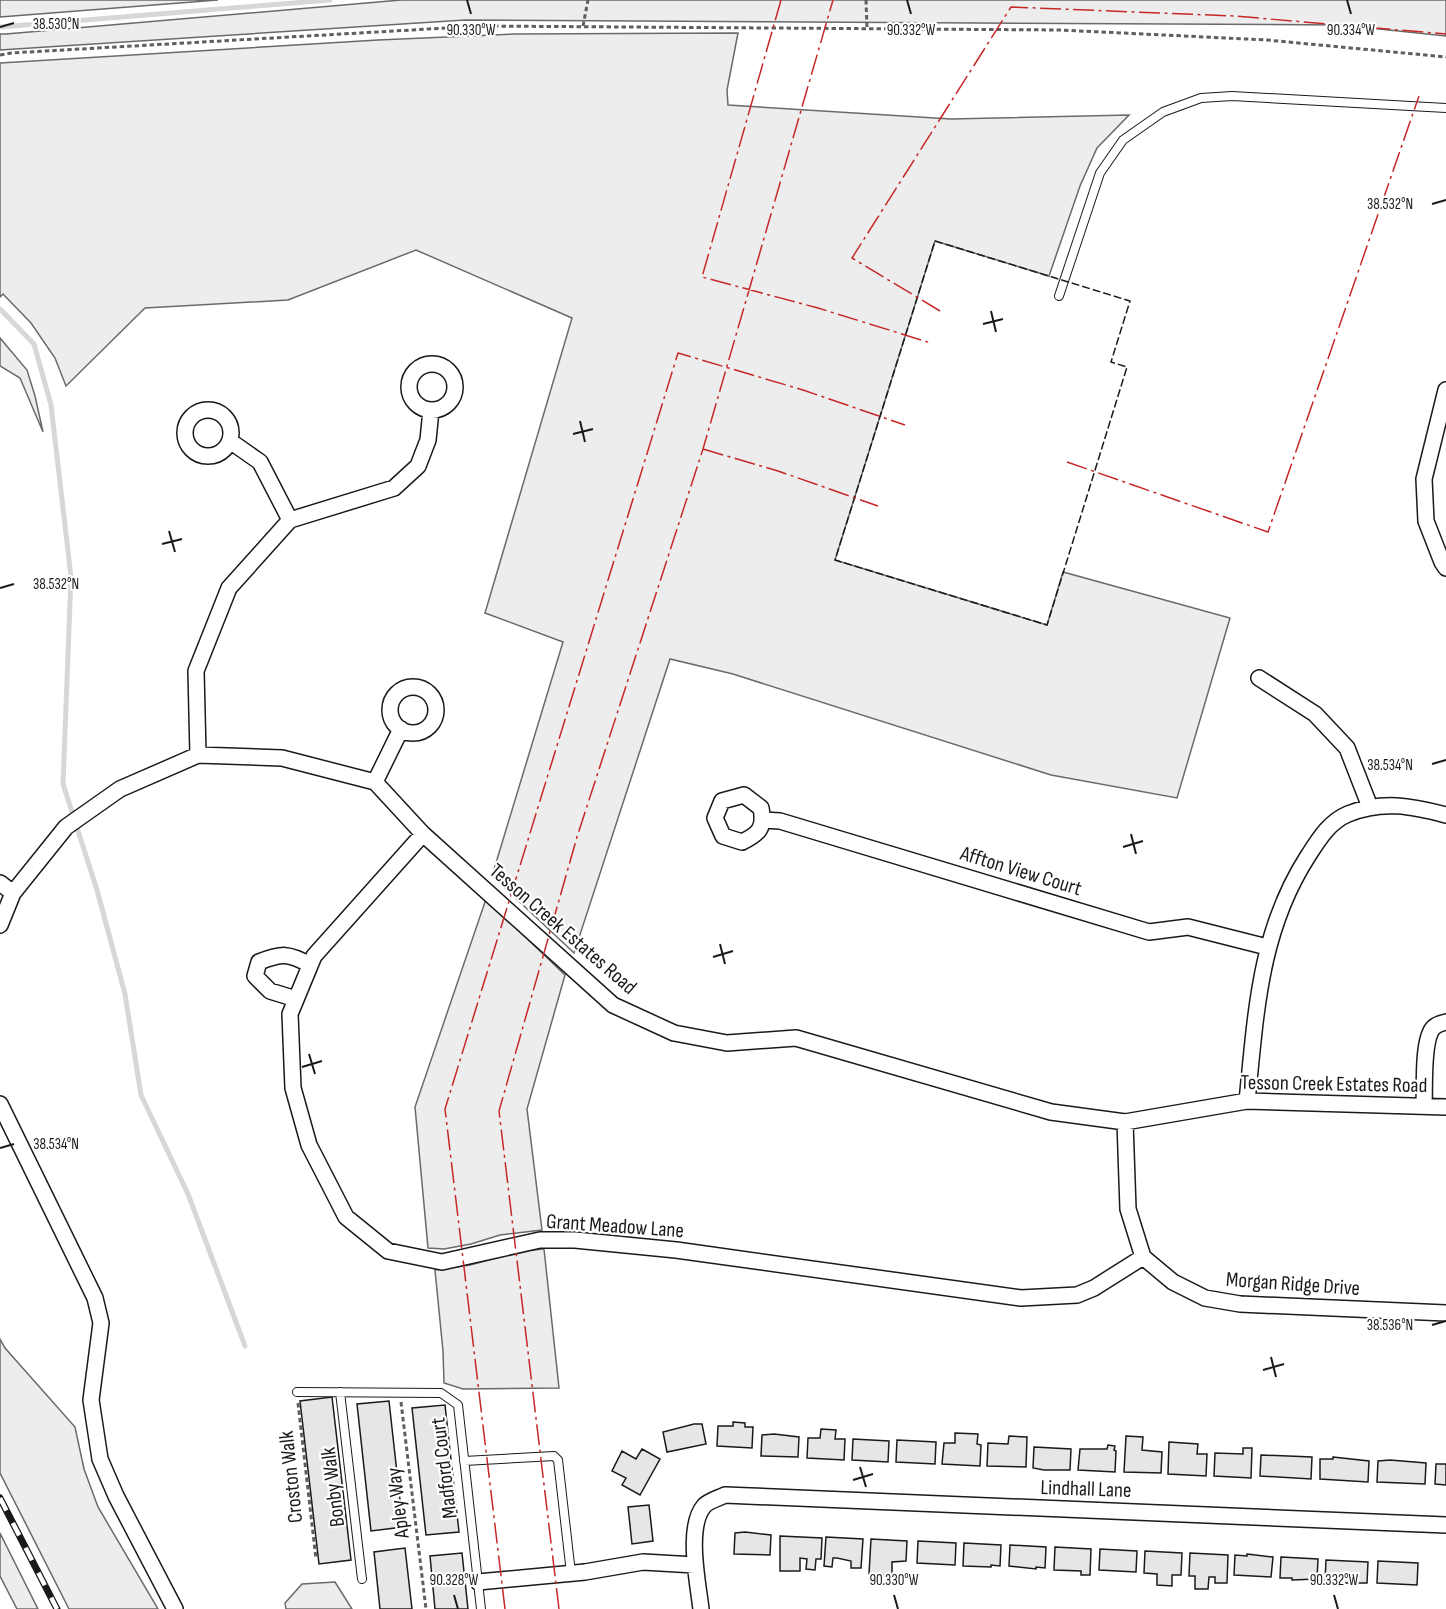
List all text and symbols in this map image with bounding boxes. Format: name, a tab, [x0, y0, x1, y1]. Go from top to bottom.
text: 38.530°N	[33, 15, 79, 34]
text: 90.330°W	[446, 21, 496, 40]
text: 90.332°W	[887, 21, 936, 40]
text: 90.334°W	[1327, 21, 1375, 40]
text: 38.532°N	[1367, 195, 1413, 214]
text: 38.532°N	[33, 575, 79, 594]
text: 38.534°N	[1367, 756, 1413, 775]
street label: Affton View Court	[956, 840, 1085, 901]
street label: Tesson Creek Estates Road	[484, 858, 642, 1000]
street label: Tesson Creek Estates Road	[1240, 1070, 1428, 1098]
text: 38.534°N	[33, 1135, 79, 1154]
street label: Grant Meadow Lane	[545, 1209, 685, 1243]
street label: Morgan Ridge Drive	[1225, 1267, 1361, 1301]
text: 38.536°N	[1367, 1316, 1413, 1335]
street label: Madford Court	[425, 1416, 463, 1520]
street label: Croston Walk	[274, 1430, 308, 1524]
street label: Bonby Walk	[316, 1446, 350, 1528]
street label: Apley Way	[381, 1466, 415, 1541]
street label: Lindhall Lane	[1040, 1475, 1132, 1503]
text: 90.328°W	[430, 1571, 479, 1590]
text: 90.330°W	[869, 1571, 919, 1590]
text: 90.332°W	[1310, 1571, 1359, 1590]

